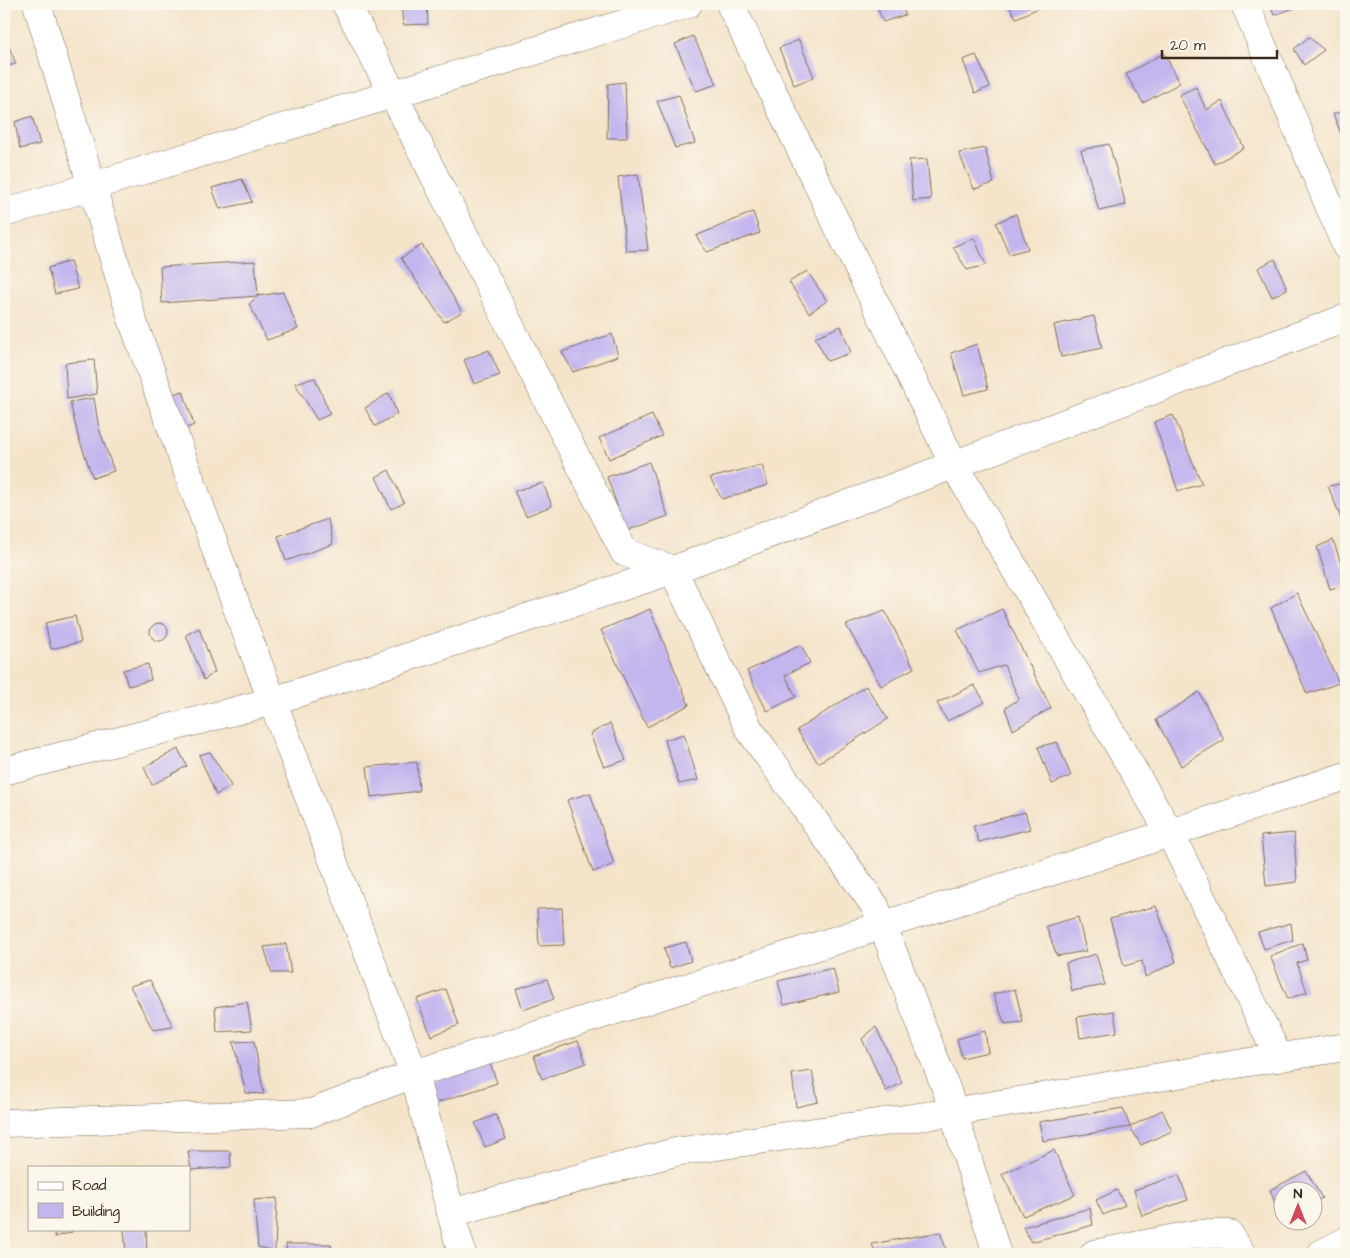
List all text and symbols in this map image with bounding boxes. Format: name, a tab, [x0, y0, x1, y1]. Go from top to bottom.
scale bar	[1162, 28, 1278, 60]
text: 20 m	[1170, 35, 1206, 56]
legend	[28, 1166, 190, 1230]
text: Road	[72, 1175, 107, 1196]
north arrow	[1272, 1180, 1322, 1230]
text: N	[1294, 1184, 1303, 1204]
text: Building	[72, 1201, 120, 1223]

